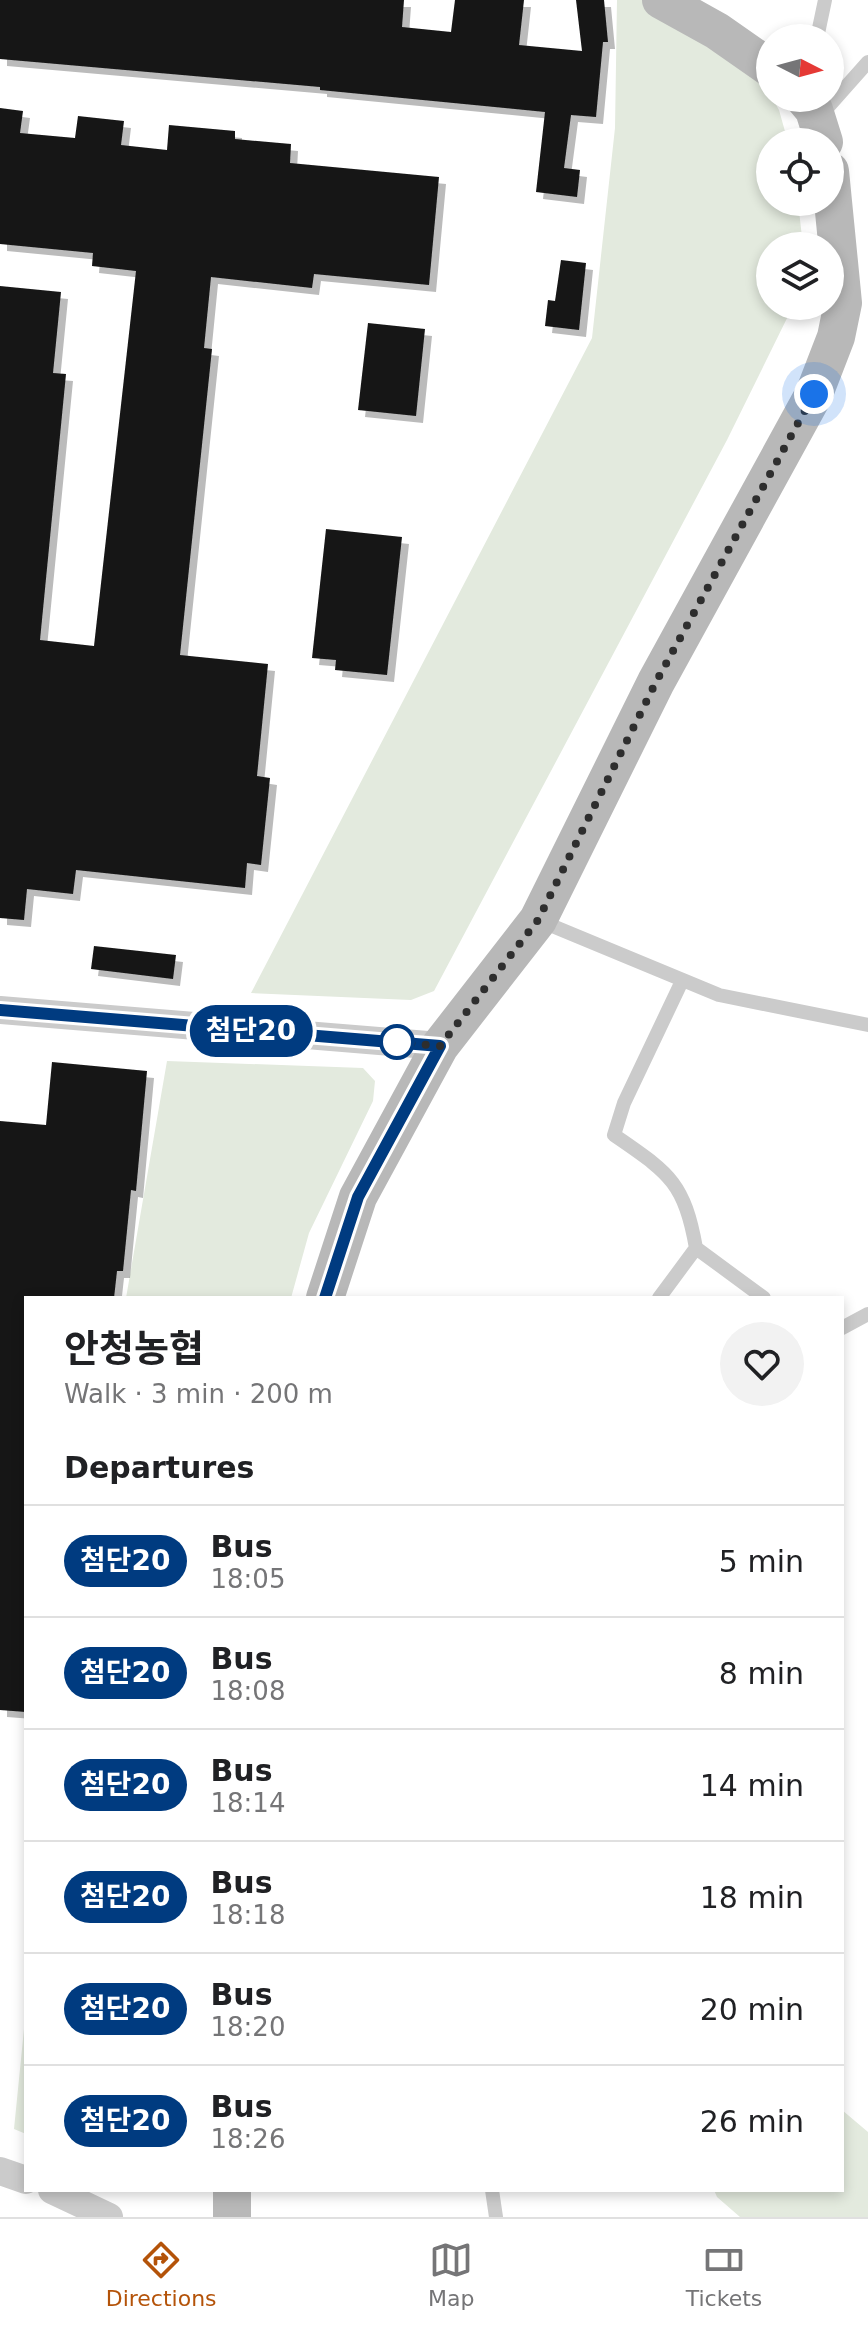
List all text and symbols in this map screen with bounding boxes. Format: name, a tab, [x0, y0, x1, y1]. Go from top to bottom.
north arrow	[756, 24, 844, 112]
map controls	[756, 24, 844, 320]
button: locate	[756, 128, 844, 216]
button: layers	[756, 232, 844, 320]
your location	[794, 374, 834, 414]
line badge: 첨단20	[195, 1005, 307, 1057]
text: 첨단20	[206, 1014, 296, 1047]
unlabelled marker	[380, 1025, 414, 1059]
button: heart	[720, 1322, 804, 1406]
text: 안청농협	[64, 1327, 204, 1371]
text: Walk · 3 min · 200 m	[64, 1379, 333, 1409]
text: Departures	[64, 1450, 254, 1485]
text: Bus	[211, 1529, 273, 1564]
text: 첨단20	[80, 1544, 171, 1577]
text: 5 min	[719, 1544, 804, 1579]
text: 18:05	[211, 1564, 285, 1594]
text: Bus	[211, 1641, 273, 1676]
text: 첨단20	[80, 1656, 171, 1689]
text: 8 min	[719, 1656, 804, 1691]
text: 18:08	[211, 1676, 285, 1706]
text: Bus	[211, 1753, 273, 1788]
text: 첨단20	[80, 1768, 171, 1801]
text: 14 min	[700, 1768, 804, 1803]
text: 18:14	[211, 1788, 285, 1818]
text: Bus	[211, 1865, 273, 1900]
text: 첨단20	[80, 1880, 171, 1913]
text: 18 min	[700, 1880, 804, 1915]
text: 18:18	[211, 1900, 285, 1930]
text: Bus	[211, 1977, 273, 2012]
text: 첨단20	[80, 1992, 171, 2025]
text: 20 min	[700, 1992, 804, 2027]
text: 18:20	[211, 2012, 285, 2042]
text: Bus	[211, 2089, 273, 2124]
text: 첨단20	[80, 2104, 171, 2137]
text: 26 min	[700, 2104, 804, 2139]
text: 18:26	[211, 2124, 285, 2154]
tab: Directions	[106, 2238, 217, 2311]
tab: Map	[428, 2238, 474, 2311]
tab: Tickets	[686, 2238, 762, 2311]

